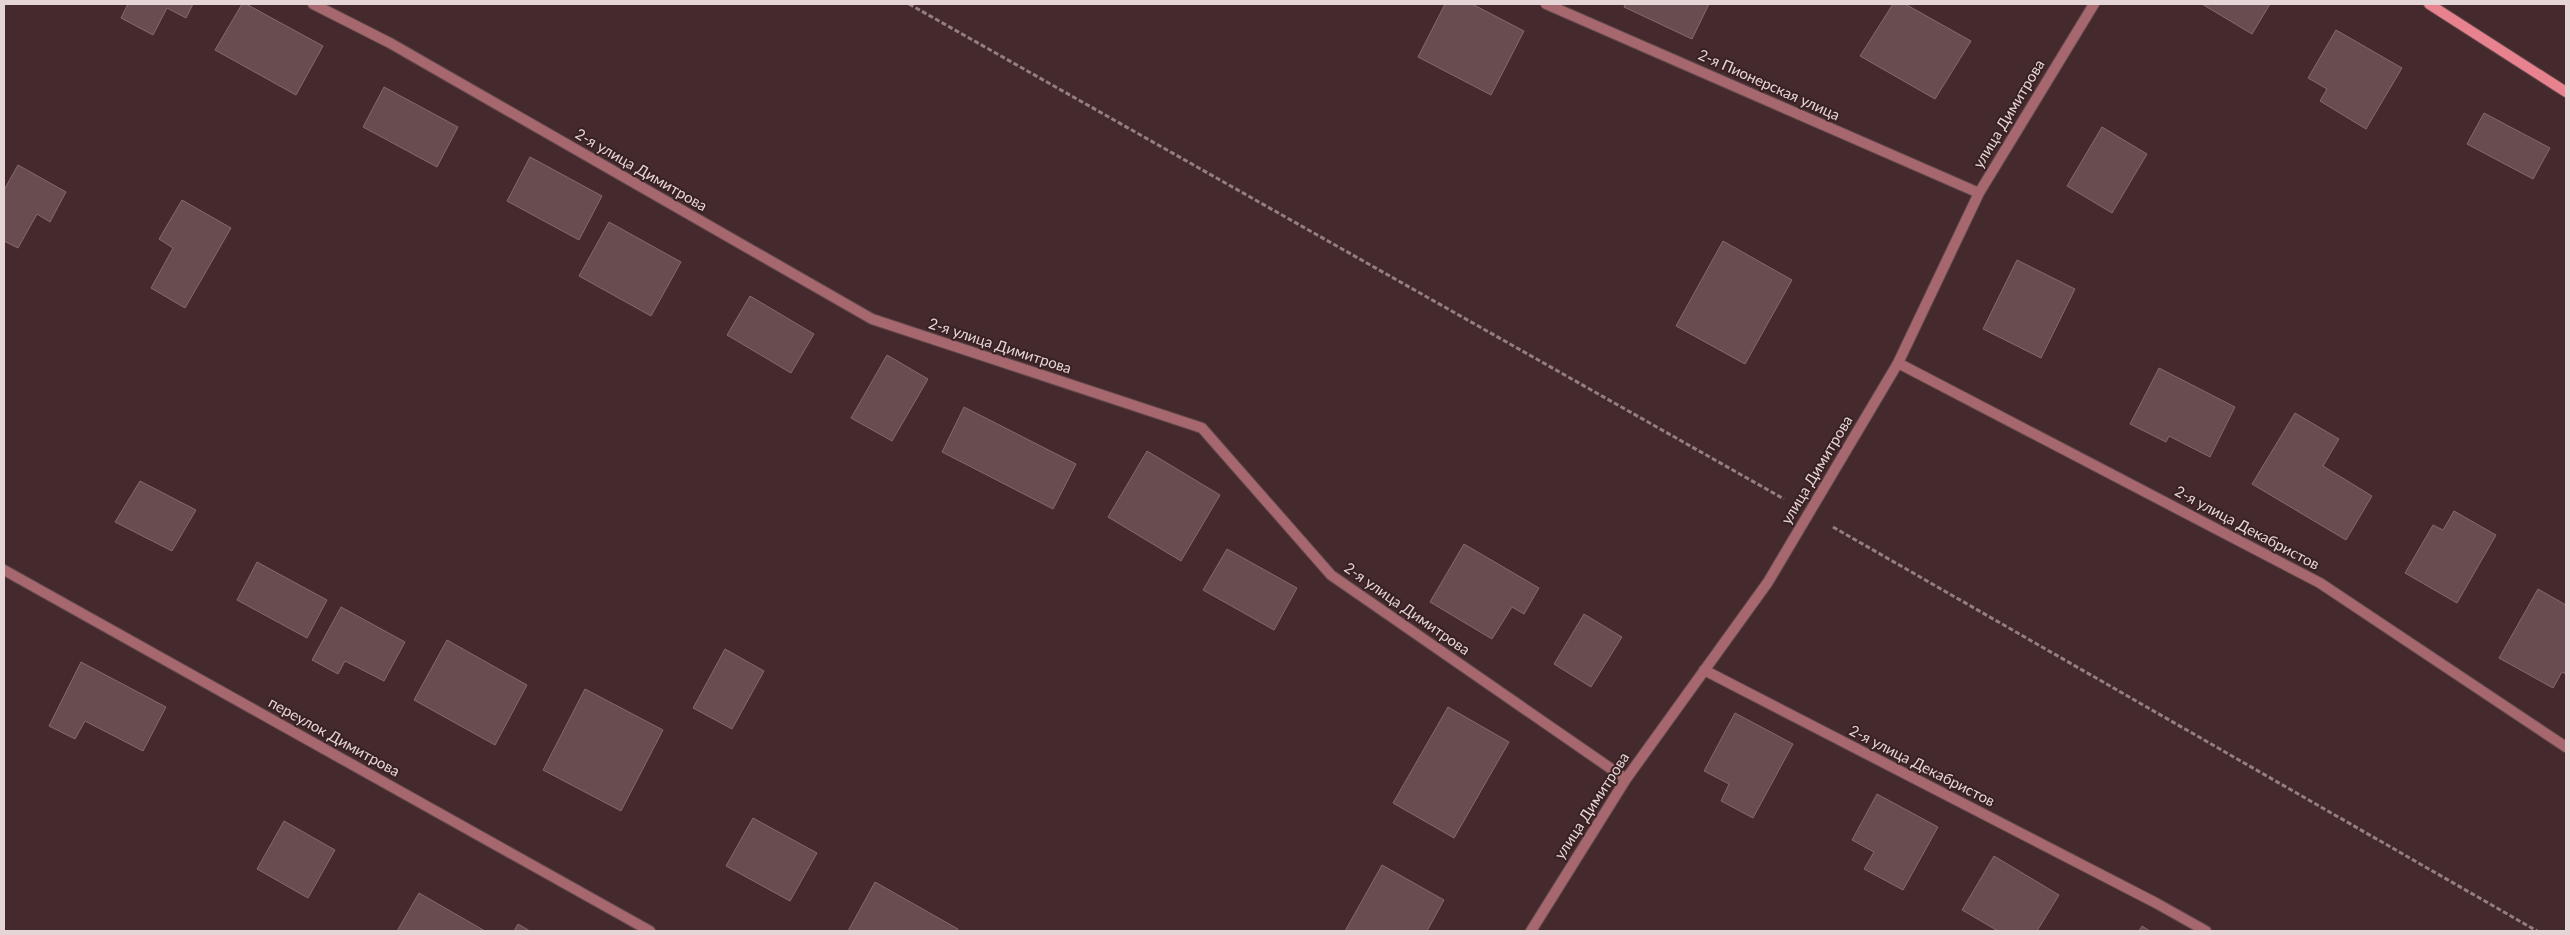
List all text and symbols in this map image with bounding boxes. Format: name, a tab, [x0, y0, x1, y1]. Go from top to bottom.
street label: 2-я Пионерская улица	[1696, 45, 1843, 123]
street label: улица Димитрова	[1969, 56, 2048, 171]
street label: 2-я улица Димитрова	[572, 124, 711, 214]
street label: 2-я улица Димитрова	[927, 313, 1074, 377]
street label: улица Димитрова	[1777, 412, 1856, 527]
street label: 2-я улица Декабристов	[2172, 481, 2323, 573]
street label: 2-я улица Димитрова	[1341, 558, 1474, 658]
street label: переулок Димитрова	[266, 693, 403, 780]
street label: 2-я улица Декабристов	[1847, 721, 1998, 810]
street label: улица Димитрова	[1550, 749, 1632, 862]

